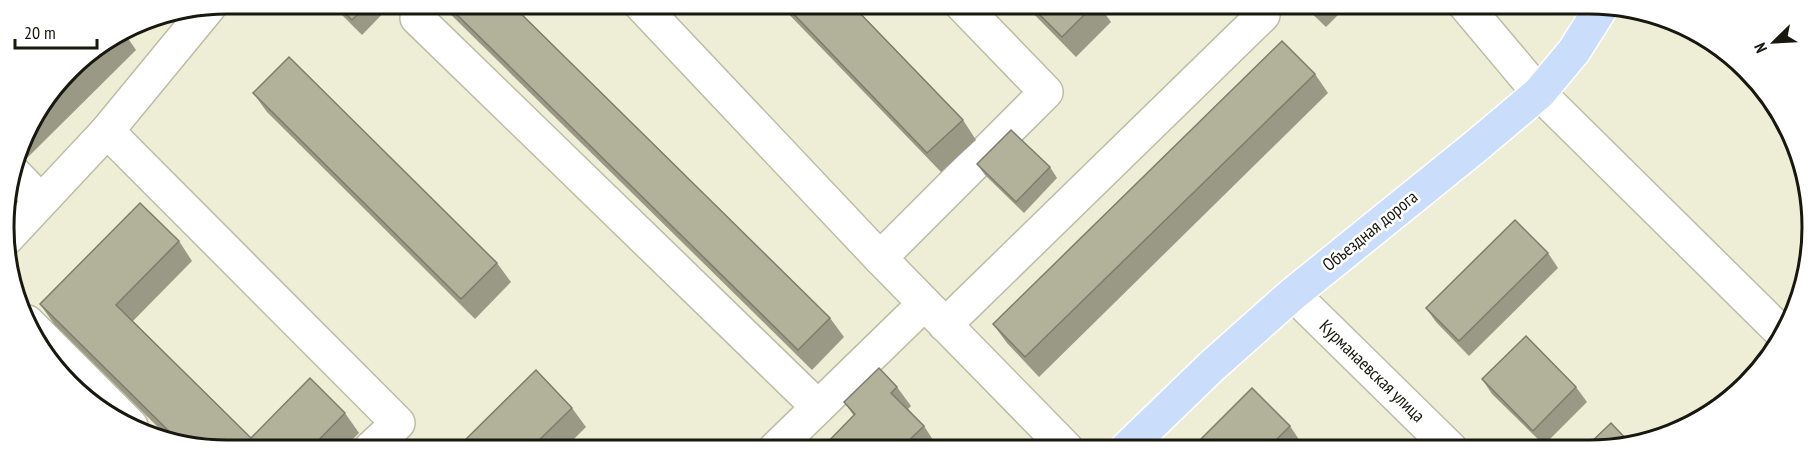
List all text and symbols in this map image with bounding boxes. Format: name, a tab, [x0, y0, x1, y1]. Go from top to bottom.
scale bar	[15, 12, 98, 50]
north arrow	[1744, 12, 1804, 72]
text: 20 m	[24, 21, 56, 44]
text: N	[1749, 40, 1771, 56]
street label: Объездная дорога	[1317, 185, 1422, 276]
street label: Курманаевская улица	[1315, 314, 1430, 427]

